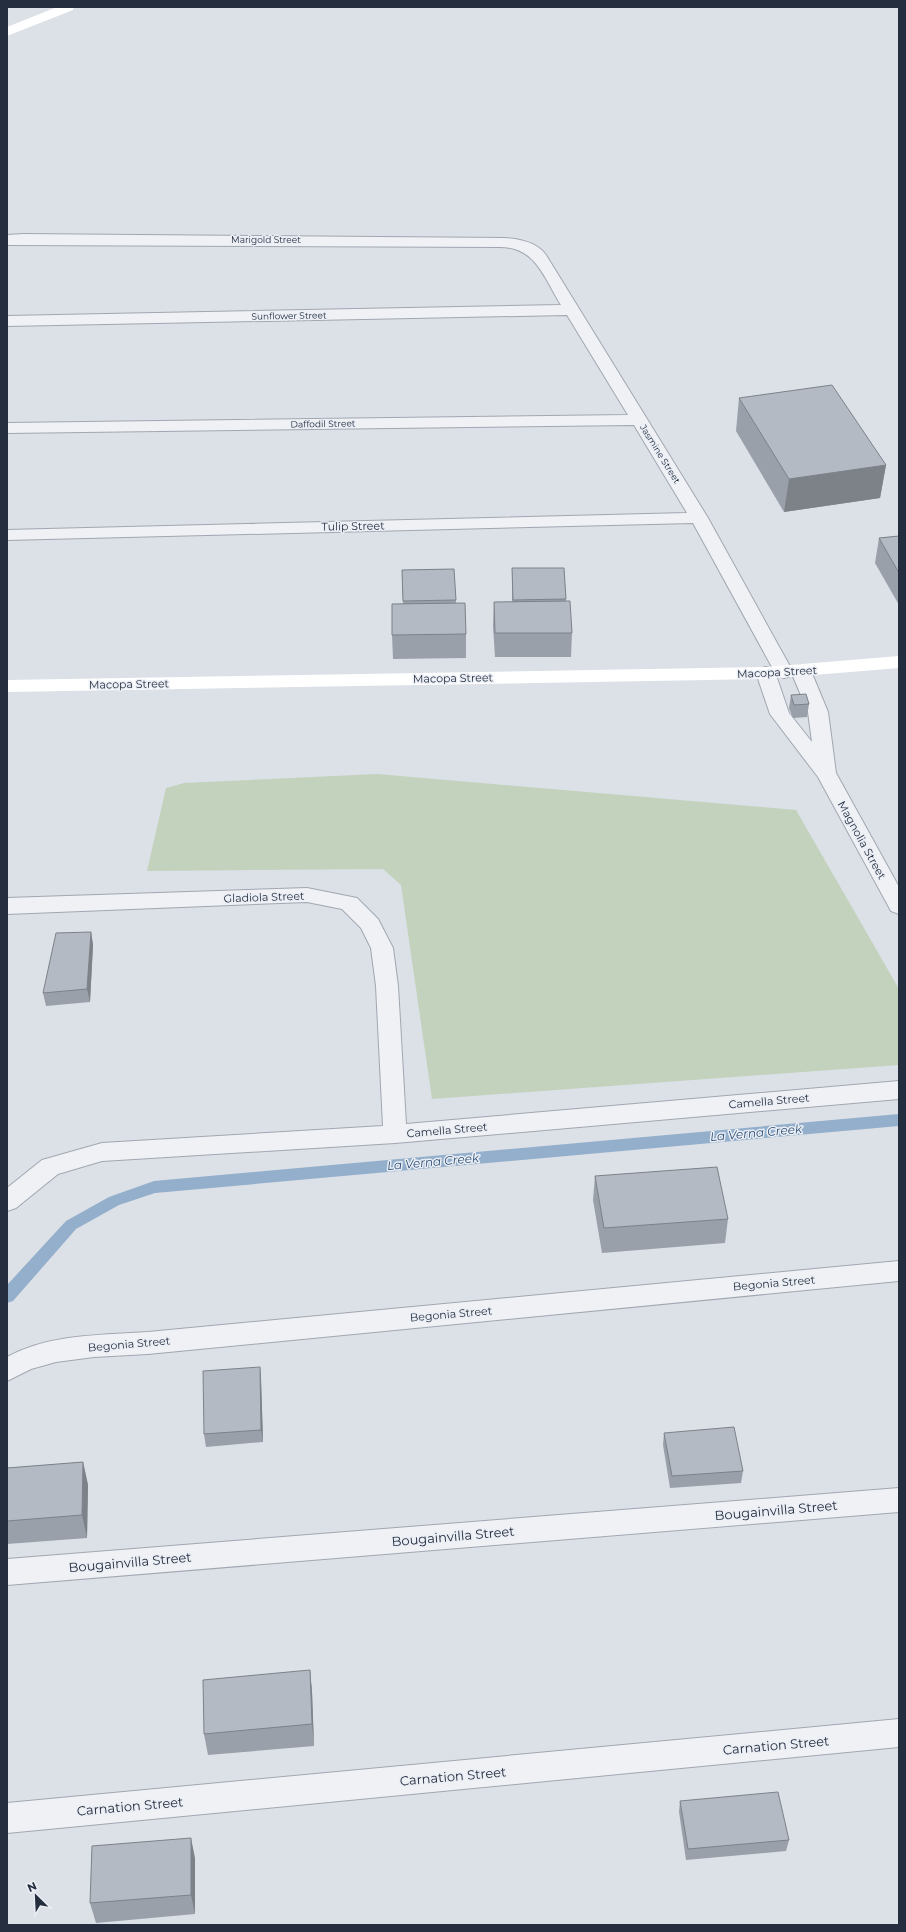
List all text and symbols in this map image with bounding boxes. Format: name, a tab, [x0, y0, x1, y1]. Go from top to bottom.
street label: Marigold Street	[231, 234, 301, 245]
street label: Sunflower Street	[251, 309, 327, 322]
street label: Daffodil Street	[290, 417, 356, 430]
street label: Jasmine Street	[637, 421, 683, 485]
street label: Tulip Street	[321, 518, 385, 534]
street label: Macopa Street	[737, 663, 818, 681]
street label: Macopa Street	[413, 670, 494, 686]
street label: Macopa Street	[89, 676, 170, 692]
street label: Magnolia Street	[835, 798, 890, 882]
street label: Gladiola Street	[223, 889, 305, 905]
street label: Camella Street	[728, 1090, 811, 1112]
street label: Camella Street	[406, 1119, 489, 1141]
water label: La Verna Creek	[709, 1121, 803, 1144]
water label: La Verna Creek	[386, 1150, 480, 1173]
street label: Begonia Street	[732, 1272, 816, 1294]
street label: Begonia Street	[409, 1303, 493, 1325]
street label: Begonia Street	[87, 1333, 171, 1355]
street label: Bougainvilla Street	[714, 1497, 838, 1523]
street label: Bougainvilla Street	[391, 1523, 515, 1549]
street label: Bougainvilla Street	[68, 1549, 192, 1575]
street label: Carnation Street	[722, 1732, 830, 1758]
street label: Carnation Street	[399, 1763, 507, 1789]
street label: Carnation Street	[76, 1793, 184, 1819]
north arrow	[16, 1876, 56, 1916]
text: N	[25, 1879, 39, 1895]

